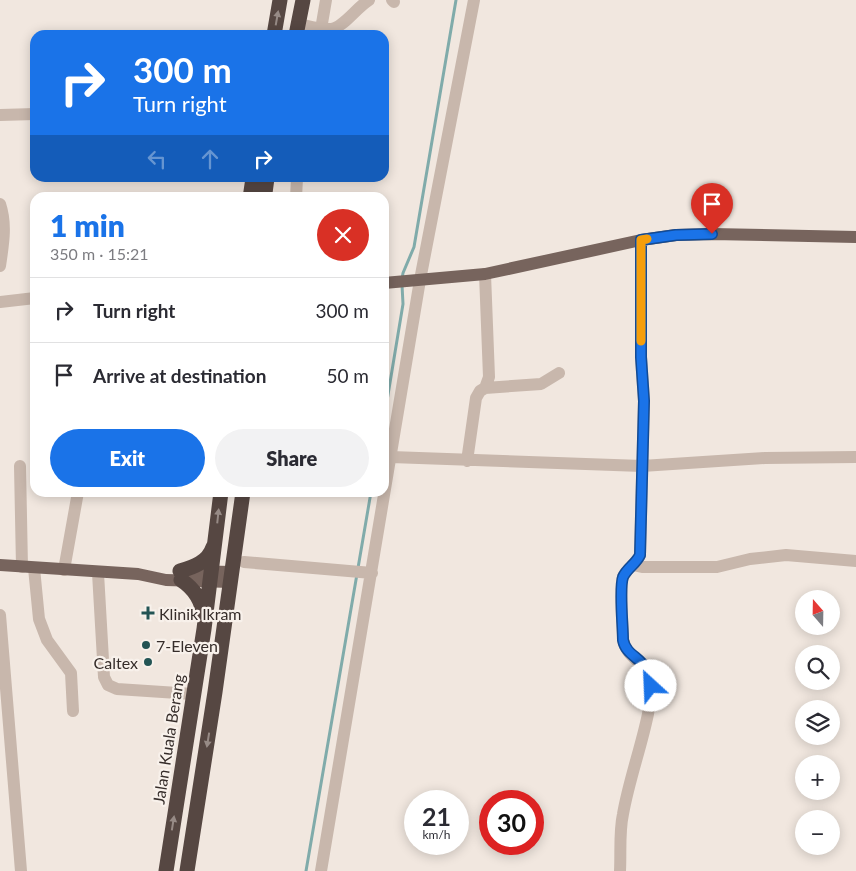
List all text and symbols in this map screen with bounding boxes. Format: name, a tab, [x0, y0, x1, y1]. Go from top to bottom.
one-way arrow	[273, 9, 281, 25]
text: 300 m	[133, 48, 232, 90]
icon: right	[50, 50, 115, 115]
text: Turn right	[133, 90, 227, 117]
icon: left	[143, 145, 171, 173]
icon: ahead	[196, 145, 224, 173]
icon: right	[249, 145, 277, 173]
pin	[691, 183, 733, 234]
icon: arrive	[698, 190, 726, 218]
text: 1 min	[50, 207, 125, 243]
button: close	[317, 209, 369, 261]
text: 350 m · 15:21	[50, 244, 149, 263]
icon: right	[50, 296, 78, 324]
text: Turn right	[93, 299, 175, 322]
text: 300 m	[315, 299, 369, 322]
icon: arrive	[50, 361, 78, 389]
text: Arrive at destination	[93, 364, 266, 387]
text: 50 m	[326, 364, 369, 387]
button: Exit	[50, 429, 205, 487]
button: Share	[215, 429, 369, 487]
one-way arrow	[214, 508, 222, 524]
north arrow	[795, 590, 840, 635]
map controls	[795, 590, 840, 855]
place label: Klinik Ikram	[159, 604, 242, 623]
marker: Klinik Ikram	[141, 606, 155, 620]
place label: 7-Eleven	[156, 636, 218, 655]
marker: 7-Eleven	[140, 639, 152, 651]
button: search	[795, 645, 840, 690]
place label: Caltex	[94, 653, 138, 672]
marker: Caltex	[142, 656, 154, 668]
position arrow	[624, 659, 676, 711]
street label: Jalan Kuala Berang	[148, 673, 188, 805]
button: layers	[795, 700, 840, 745]
one-way arrow	[203, 732, 211, 748]
button: +	[795, 755, 840, 800]
speed limit sign: 30	[479, 790, 544, 855]
text: 21	[422, 801, 451, 831]
button: −	[795, 810, 840, 855]
one-way arrow	[169, 814, 177, 830]
text: km/h	[422, 827, 451, 842]

